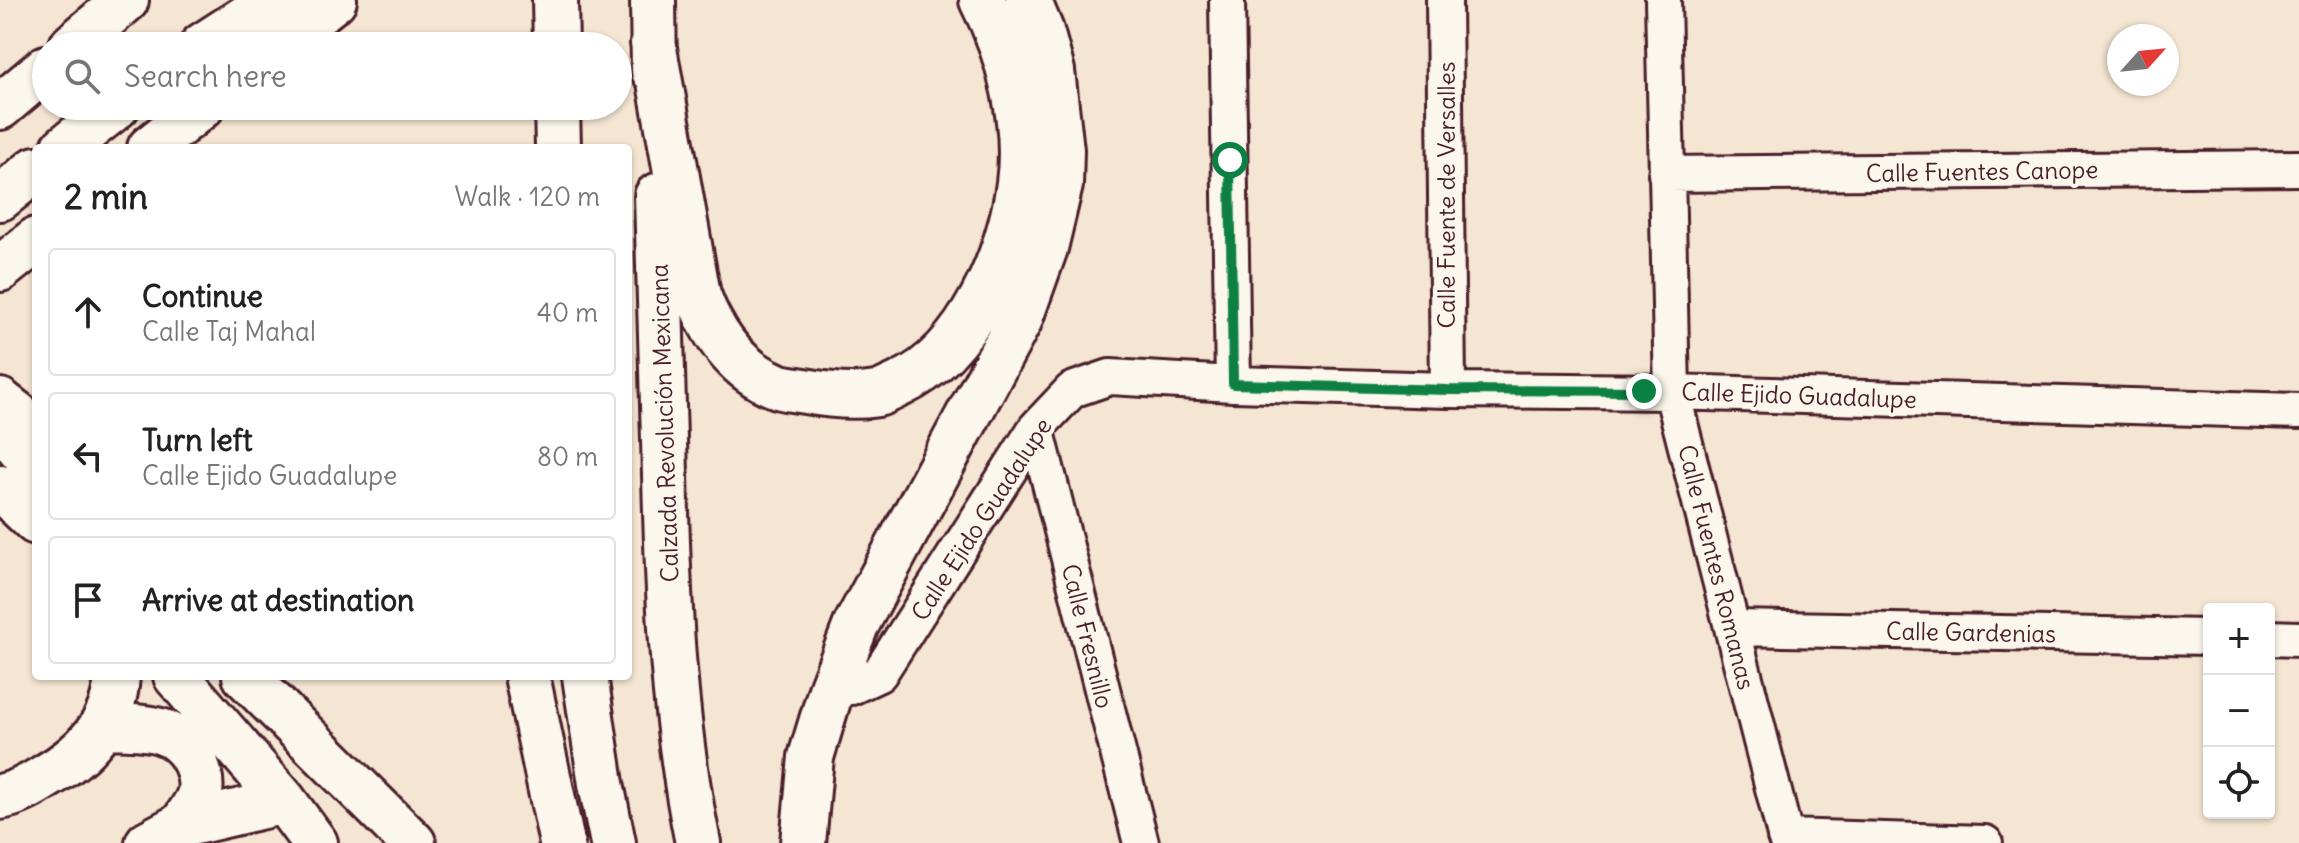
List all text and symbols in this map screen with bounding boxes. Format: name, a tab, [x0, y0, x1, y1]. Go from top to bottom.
north arrow	[2107, 24, 2179, 96]
search box	[32, 32, 632, 120]
icon: search	[60, 54, 104, 98]
text: Search here	[124, 57, 287, 95]
street label: Calle Fuente de Versalles	[1431, 61, 1461, 329]
route start	[1212, 142, 1248, 178]
street label: Calle Fuentes Canope	[1865, 154, 2099, 188]
text: 2 min	[64, 175, 148, 218]
text: Walk · 120 m	[454, 180, 600, 213]
street label: Calzada Revolución Mexicana	[643, 263, 685, 583]
text: Continue	[142, 277, 263, 315]
icon: ahead	[66, 290, 110, 334]
text: 40 m	[537, 296, 598, 329]
text: Calle Taj Mahal	[142, 315, 316, 348]
route end	[1626, 373, 1662, 409]
street label: Calle Ejido Guadalupe	[1681, 376, 1917, 414]
street label: Calle Ejido Guadalupe	[904, 412, 1058, 626]
text: Turn left	[142, 421, 253, 459]
icon: left	[66, 434, 110, 478]
text: 80 m	[537, 440, 598, 473]
street label: Calle Fuentes Romanas	[1672, 442, 1762, 692]
text: Calle Ejido Guadalupe	[142, 459, 397, 492]
street label: Calle Fresnillo	[1056, 561, 1120, 711]
icon: arrive	[66, 578, 110, 622]
text: Arrive at destination	[142, 581, 414, 619]
map controls	[2203, 603, 2275, 819]
button: +	[2203, 603, 2275, 675]
street label: Calle Gardenias	[1886, 616, 2056, 648]
button: −	[2203, 675, 2275, 747]
button: locate	[2203, 747, 2275, 819]

